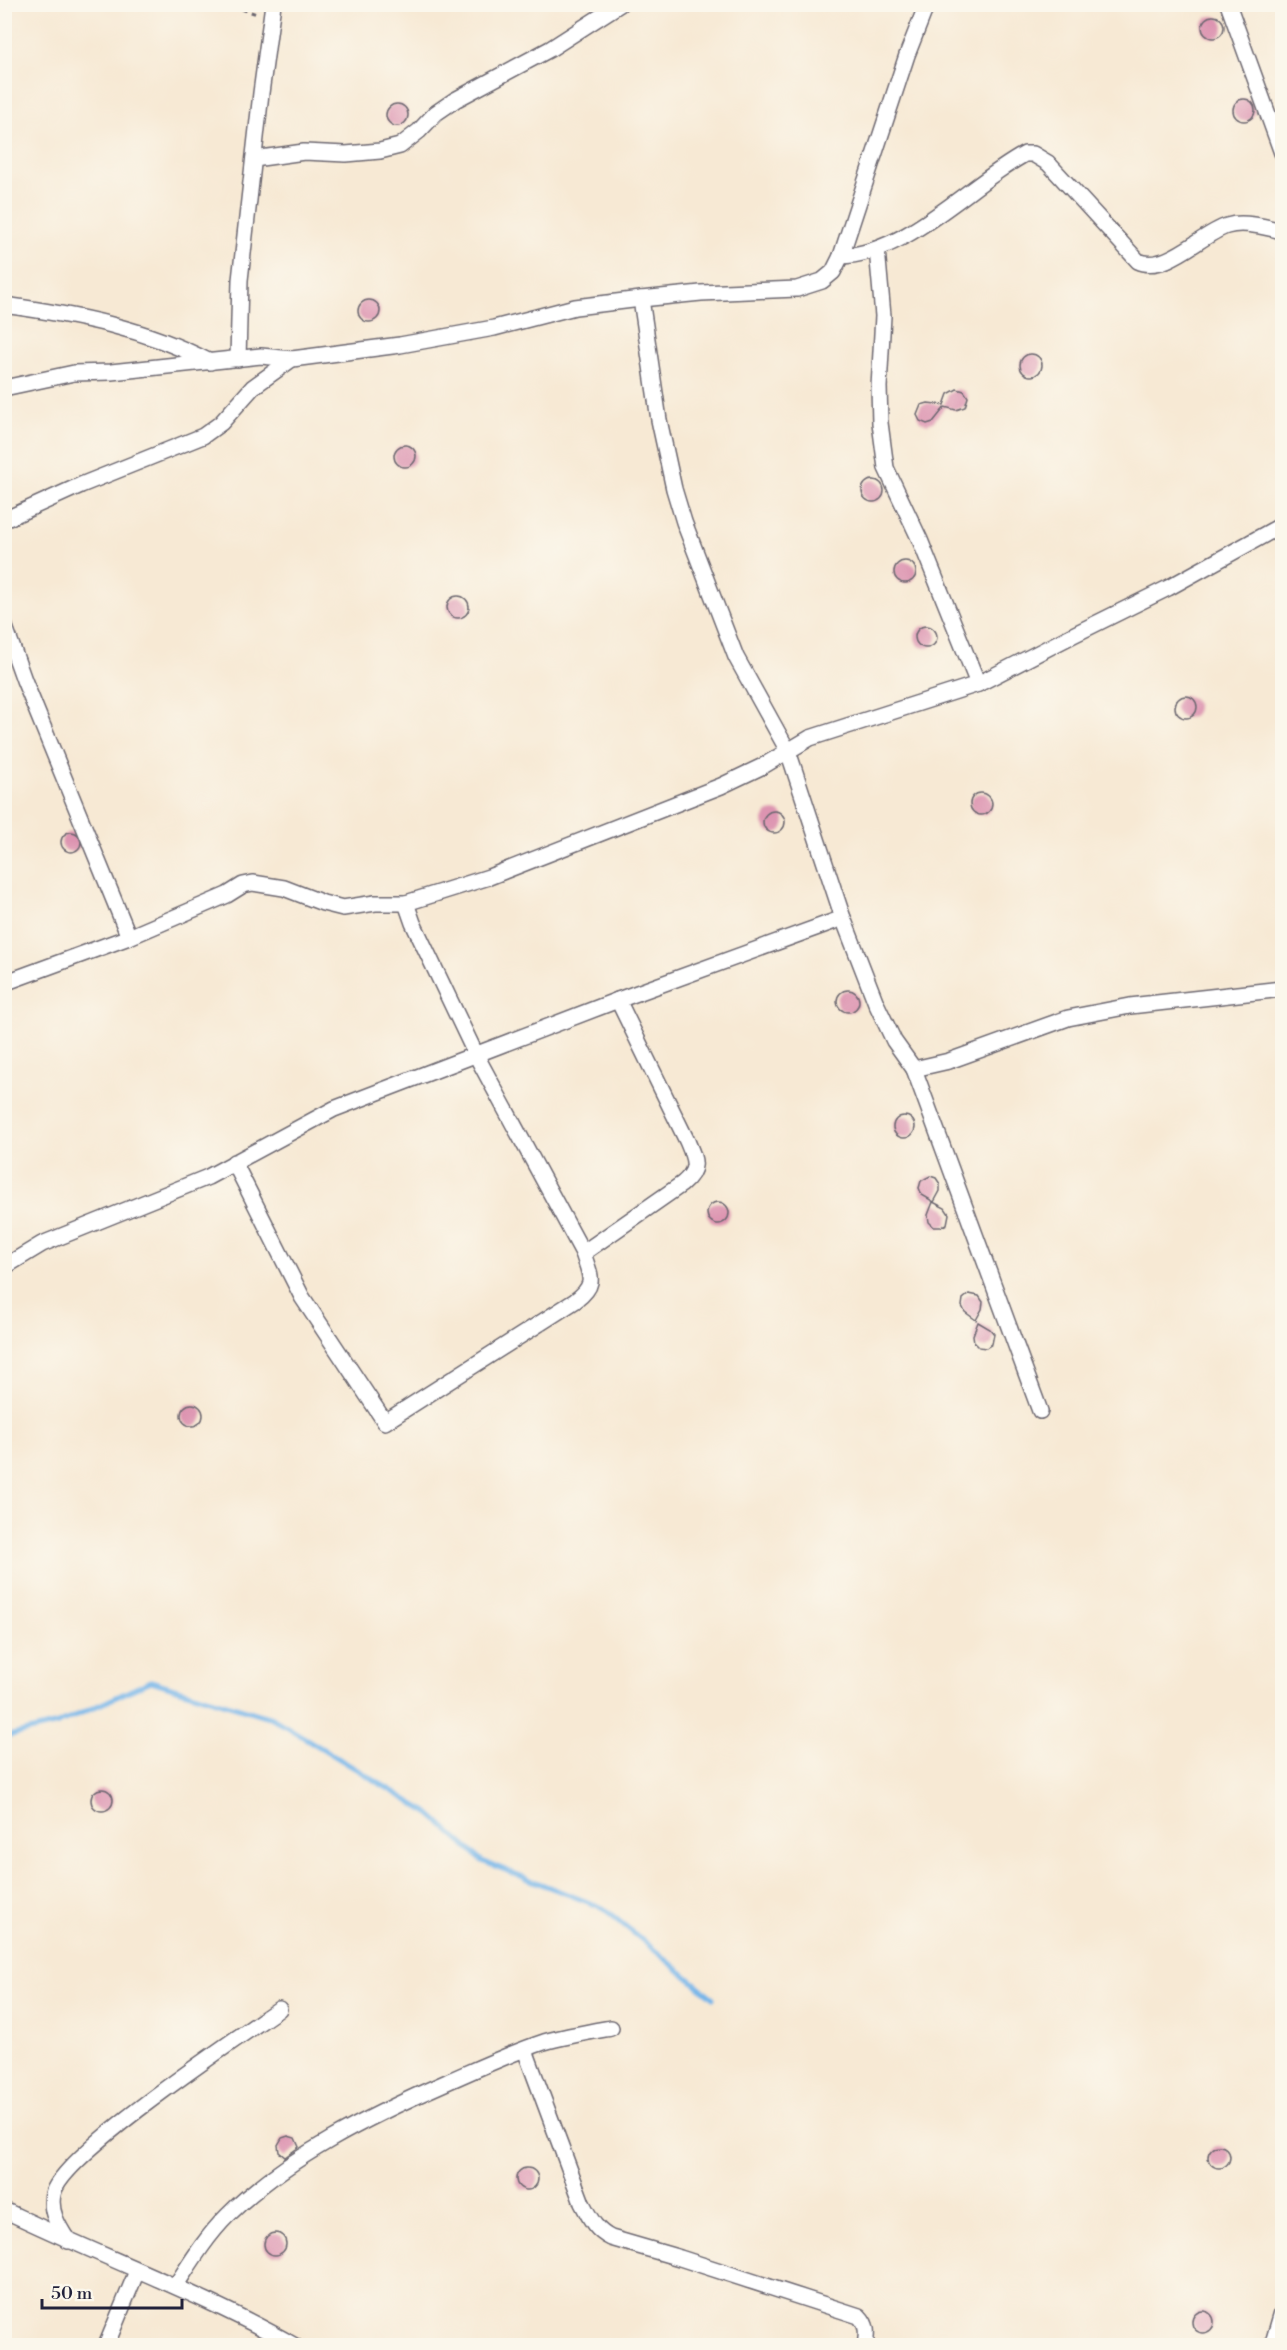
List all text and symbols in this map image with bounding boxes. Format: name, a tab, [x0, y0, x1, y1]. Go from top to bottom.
scale bar	[42, 2272, 182, 2310]
text: 50 m	[51, 2282, 93, 2305]

